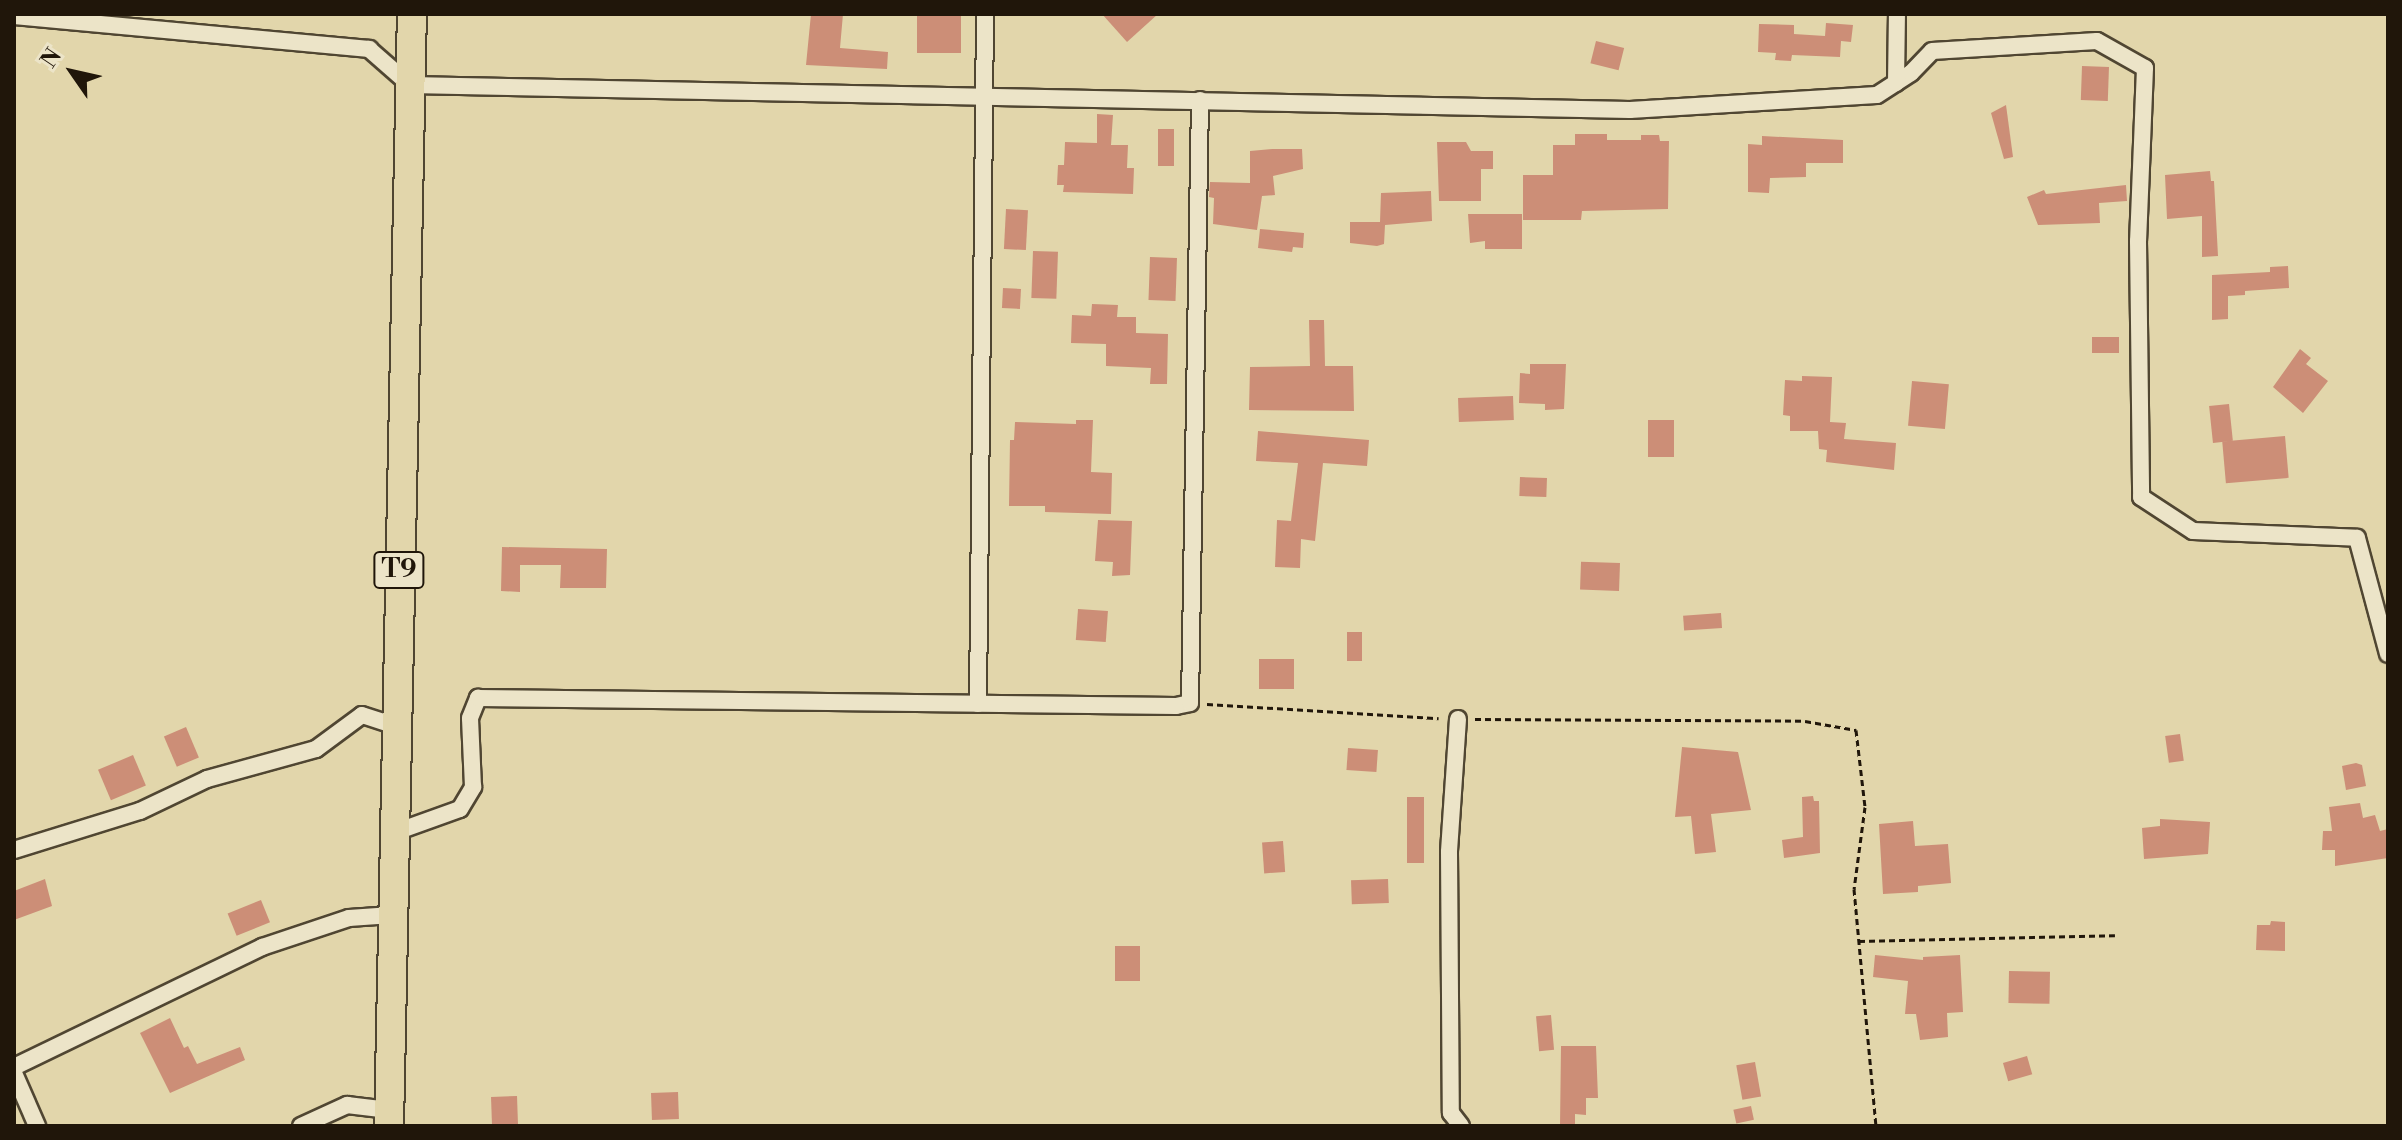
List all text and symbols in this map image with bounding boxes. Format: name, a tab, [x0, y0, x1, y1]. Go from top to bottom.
north arrow	[32, 32, 112, 112]
text: N	[36, 44, 68, 73]
road number: T9	[373, 548, 425, 592]

